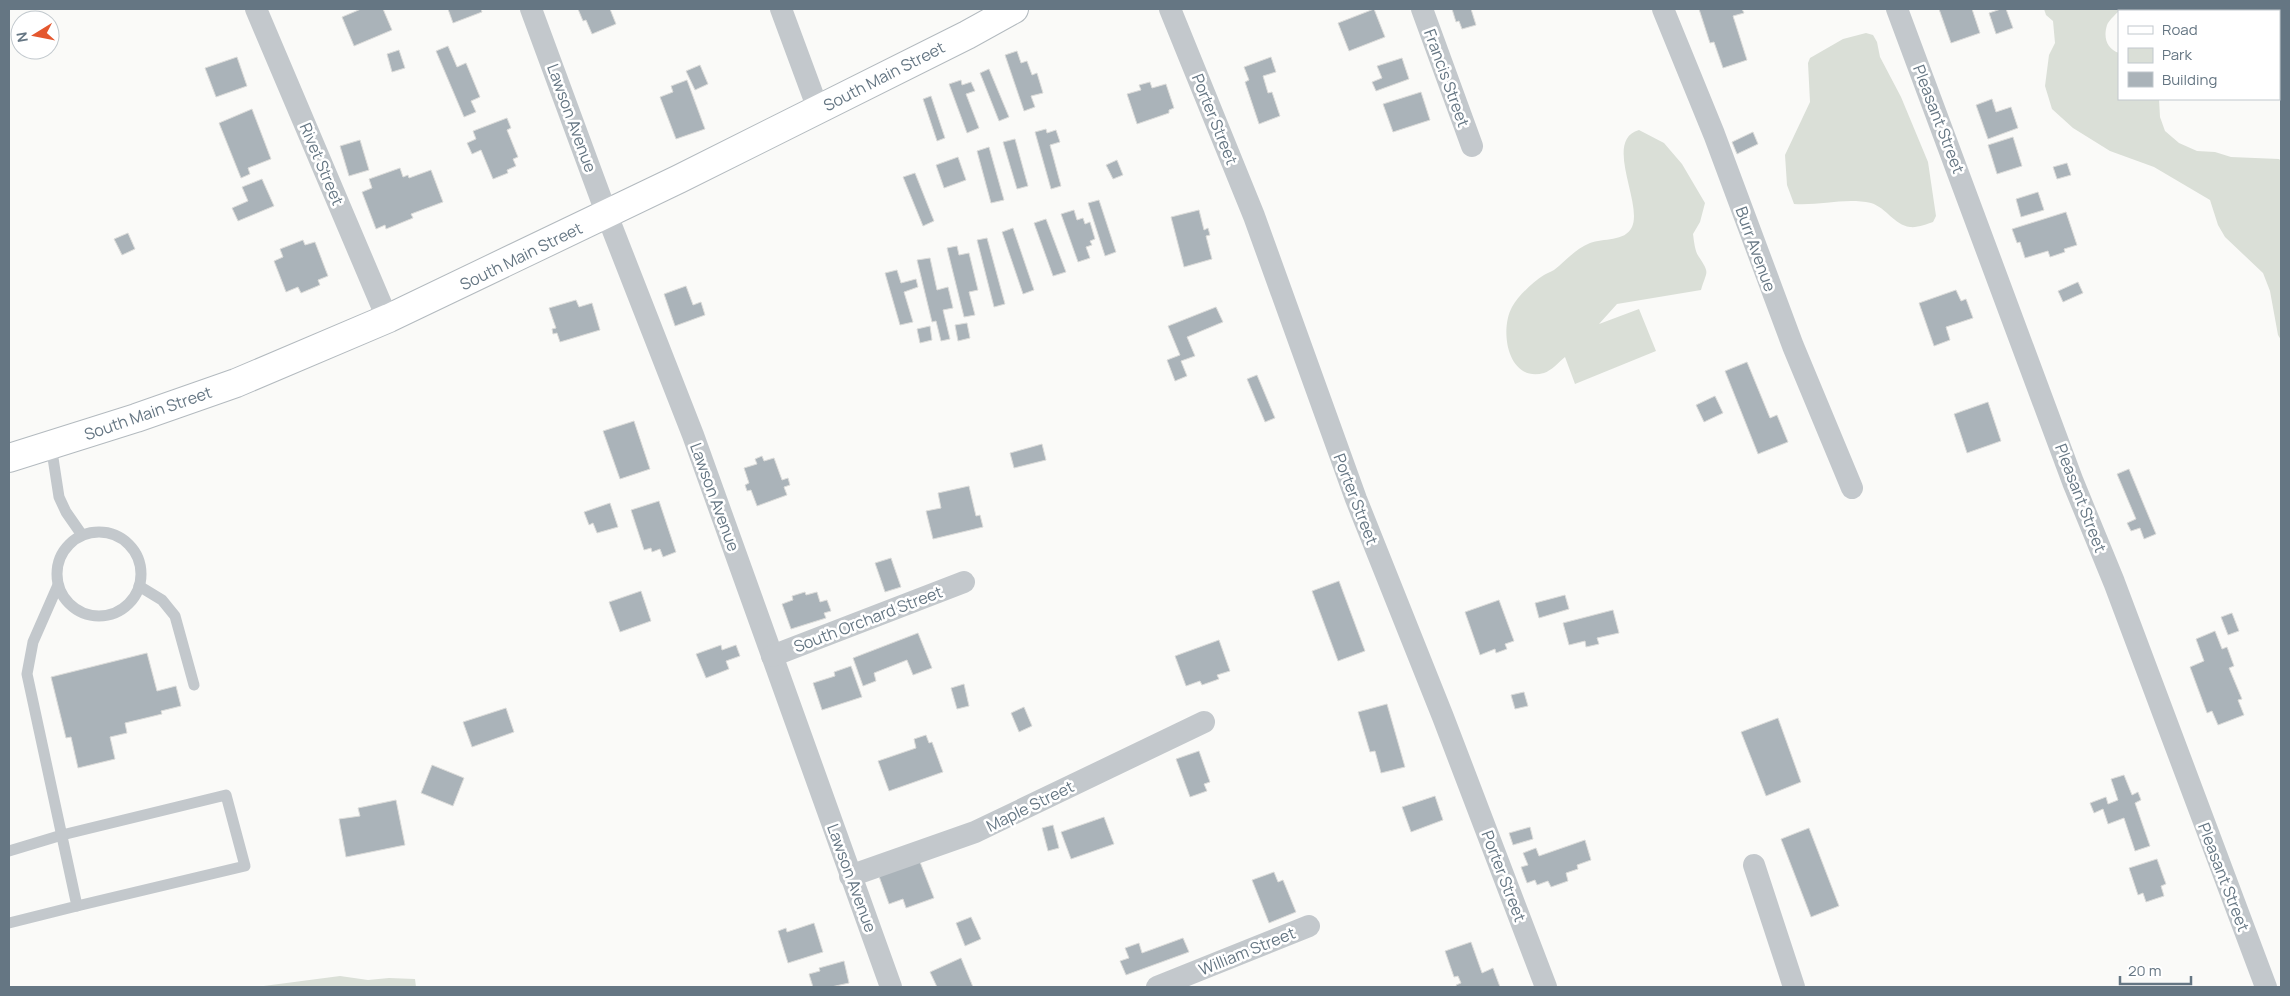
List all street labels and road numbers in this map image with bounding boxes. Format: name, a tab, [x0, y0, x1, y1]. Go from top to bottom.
street label: Francis Street	[1419, 26, 1475, 130]
street label: South Main Street	[819, 36, 949, 116]
street label: Lawson Avenue	[542, 61, 602, 175]
street label: Pleasant Street	[1908, 61, 1970, 177]
street label: Porter Street	[1187, 70, 1243, 168]
street label: Rivet Street	[295, 119, 349, 209]
street label: Burr Avenue	[1730, 204, 1782, 294]
street label: South Main Street	[456, 217, 586, 295]
street label: South Main Street	[81, 381, 215, 445]
street label: Lawson Avenue	[685, 440, 745, 554]
street label: Pleasant Street	[2050, 440, 2112, 556]
street label: Porter Street	[1328, 450, 1384, 548]
street label: South Orchard Street	[790, 580, 946, 658]
street label: Maple Street	[982, 775, 1078, 837]
street label: Pleasant Street	[2193, 819, 2255, 935]
street label: Lawson Avenue	[822, 821, 882, 935]
street label: Porter Street	[1476, 827, 1532, 925]
street label: William Street	[1195, 922, 1299, 980]

